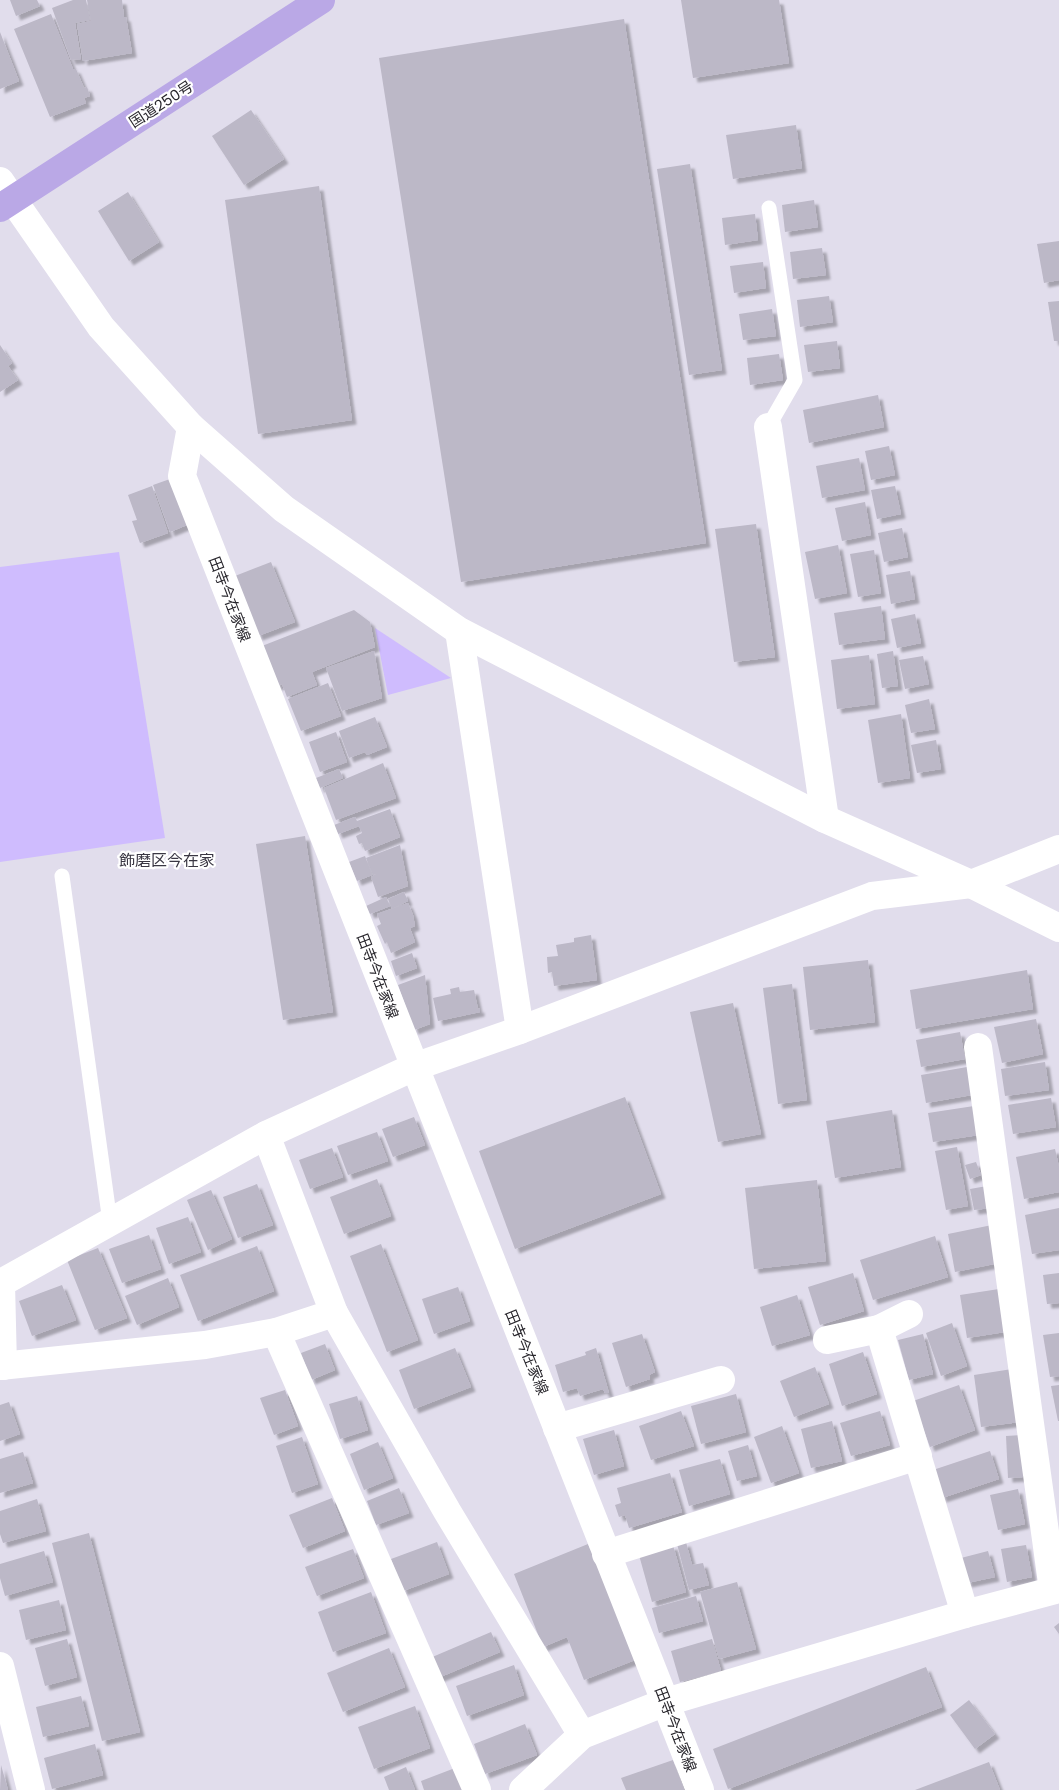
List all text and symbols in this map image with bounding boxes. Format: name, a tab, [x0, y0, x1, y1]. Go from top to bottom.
street label: 国道250号	[125, 75, 197, 133]
street label: 田寺今在家線	[204, 553, 256, 645]
district label: 飾磨区今在家	[119, 849, 215, 872]
street label: 田寺今在家線	[352, 930, 404, 1022]
street label: 田寺今在家線	[500, 1306, 554, 1398]
street label: 田寺今在家線	[650, 1683, 702, 1775]

